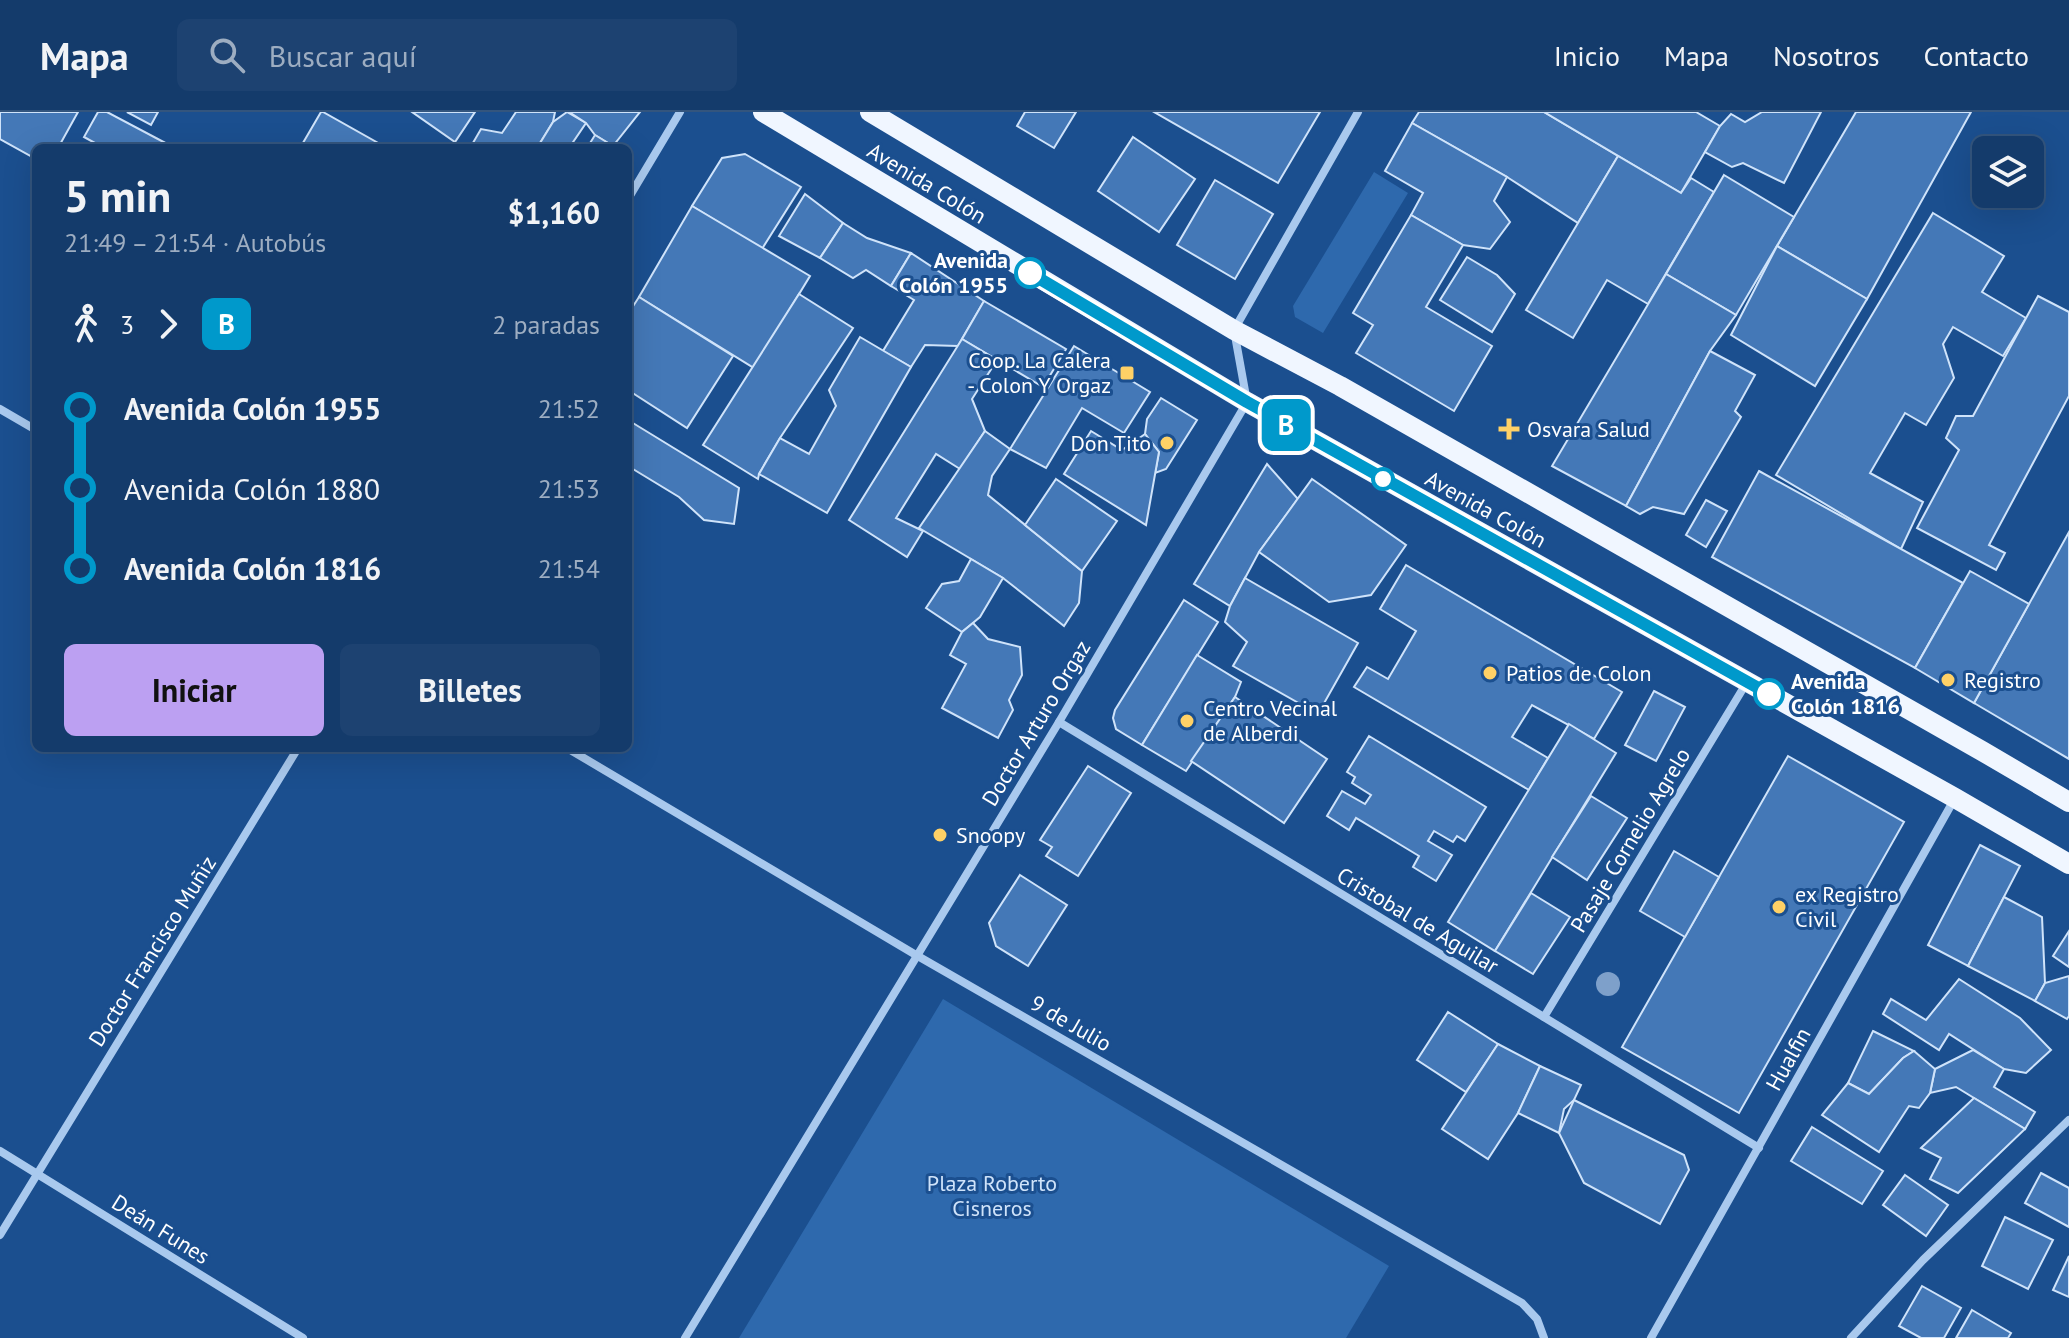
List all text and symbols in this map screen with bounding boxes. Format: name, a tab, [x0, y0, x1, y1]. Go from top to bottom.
search box	[177, 19, 737, 91]
text: Mapa	[40, 31, 129, 80]
icon: search	[205, 33, 249, 77]
text: Buscar aquí	[269, 36, 417, 75]
text: Inicio	[1554, 37, 1620, 74]
text: Mapa	[1664, 37, 1729, 74]
text: Nosotros	[1773, 37, 1879, 74]
text: Contacto	[1923, 37, 2029, 74]
street label: Avenida Colón	[862, 136, 992, 230]
map controls	[1972, 136, 2044, 208]
button: layers	[1972, 136, 2044, 208]
text: 5 min	[64, 167, 171, 224]
text: $1,160	[507, 193, 600, 232]
text: 21:49 – 21:54 · Autobús	[64, 226, 326, 259]
place label: Avenida Colón 1955	[899, 246, 1008, 299]
marker: Avenida Colón 1955	[1015, 258, 1045, 288]
icon: walk	[64, 302, 108, 346]
icon: forward	[146, 302, 190, 346]
text: B	[218, 305, 235, 342]
text: 3	[120, 308, 134, 341]
text: 2 paradas	[492, 308, 600, 341]
place label: Coop. La Calera - Colon Y Orgaz	[967, 346, 1111, 399]
marker: Coop. La Calera - Colon Y Orgaz	[1118, 364, 1136, 382]
text: Avenida Colón 1955	[124, 389, 381, 428]
text: 21:52	[538, 392, 600, 425]
line badge: B	[1260, 399, 1312, 451]
text: B	[1278, 406, 1294, 443]
place label: Osvara Salud	[1527, 415, 1650, 443]
marker: Osvara Salud	[1498, 418, 1520, 440]
place label: Don Tito	[1070, 429, 1151, 457]
marker: Don Tito	[1158, 434, 1176, 452]
street label: Avenida Colón	[1421, 464, 1551, 554]
unlabelled marker	[1372, 468, 1394, 490]
text: Avenida Colón 1880	[124, 469, 380, 508]
text: 21:53	[538, 472, 600, 505]
text: Avenida Colón 1816	[124, 549, 381, 588]
text: 21:54	[538, 552, 600, 585]
street label: Doctor Arturo Orgaz	[976, 635, 1096, 811]
button: Iniciar	[64, 644, 324, 736]
button: Billetes	[340, 644, 600, 736]
place label: Patios de Colon	[1506, 659, 1651, 687]
marker: Patios de Colon	[1481, 664, 1499, 682]
place label: Registro	[1964, 666, 2041, 694]
place label: Avenida Colón 1816	[1791, 667, 1900, 720]
marker: Registro	[1939, 671, 1957, 689]
marker: Avenida Colón 1816	[1754, 679, 1784, 709]
place label: Centro Vecinal de Alberdi	[1203, 694, 1338, 747]
marker: Centro Vecinal de Alberdi	[1178, 712, 1196, 730]
street label: Pasaje Cornelio Agrelo	[1564, 743, 1696, 937]
place label: Snoopy	[956, 821, 1026, 849]
marker: Snoopy	[931, 826, 949, 844]
street label: Doctor Francisco Muñiz	[82, 851, 222, 1051]
street label: Cristobal de Aguilar	[1332, 861, 1505, 980]
place label: ex Registro Civil	[1795, 880, 1899, 933]
marker: ex Registro Civil	[1770, 898, 1788, 916]
street label: 9 de Julio	[1025, 989, 1117, 1057]
street label: Hualfin	[1759, 1023, 1817, 1095]
park label: Plaza Roberto Cisneros	[927, 1169, 1057, 1222]
street label: Deán Funes	[107, 1188, 215, 1270]

